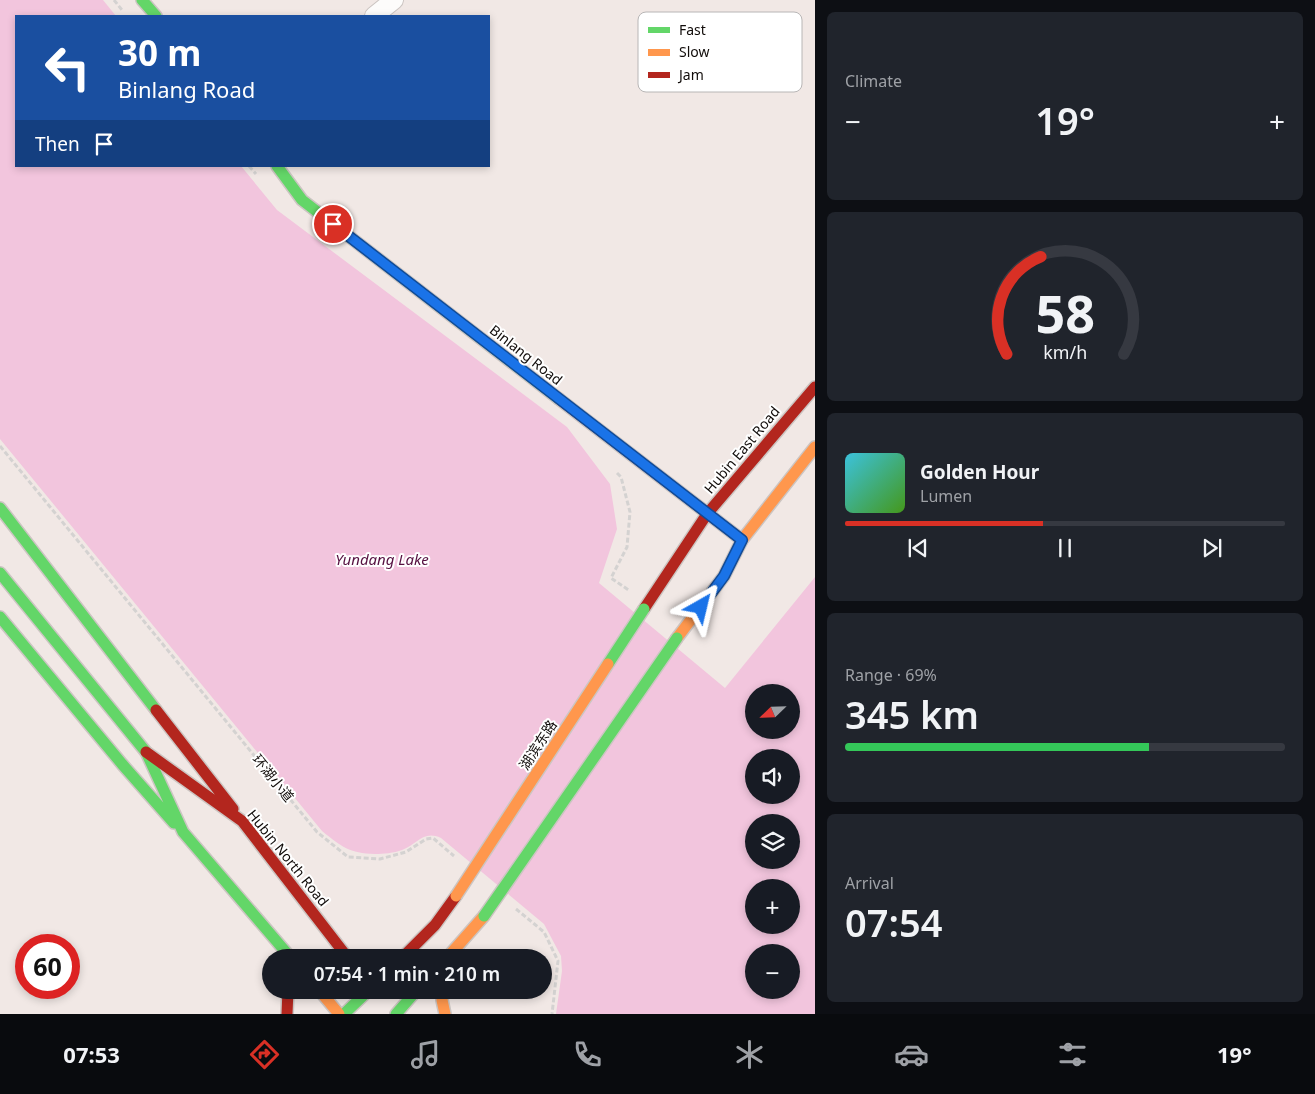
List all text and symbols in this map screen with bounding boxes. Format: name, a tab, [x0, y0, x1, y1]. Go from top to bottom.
legend	[638, 12, 802, 92]
text: Fast	[679, 20, 706, 39]
text: 30 m	[118, 29, 201, 76]
icon: left	[35, 35, 100, 100]
text: Slow	[679, 42, 710, 61]
text: Jam	[677, 65, 704, 84]
text: Climate	[845, 70, 902, 92]
text: Binlang Road	[118, 74, 255, 104]
text: 19°	[1035, 94, 1095, 146]
text: −	[845, 102, 861, 140]
text: +	[1269, 102, 1285, 140]
icon: arrive	[90, 130, 118, 158]
text: Then	[35, 131, 80, 157]
pin	[312, 203, 354, 245]
icon: arrive	[319, 210, 347, 238]
text: 58	[1035, 277, 1095, 348]
street label: Binlang Road	[486, 320, 567, 389]
text: km/h	[1043, 340, 1087, 364]
street label: Hubin East Road	[700, 402, 784, 497]
text: Golden Hour	[920, 459, 1039, 485]
text: Lumen	[920, 485, 972, 507]
icon: previous	[904, 534, 932, 562]
icon: pause	[1051, 534, 1079, 562]
icon: next	[1198, 534, 1226, 562]
water label: Yundang Lake	[335, 549, 429, 569]
position arrow	[674, 580, 726, 632]
text: Range · 69%	[845, 664, 937, 686]
north arrow	[745, 684, 800, 739]
map controls	[745, 684, 800, 999]
text: 345 km	[845, 688, 979, 740]
street label: 湖滨东路	[514, 716, 561, 773]
button: sound	[745, 749, 800, 804]
street label: 环湖小道	[248, 750, 298, 805]
street label: Hubin North Road	[243, 805, 333, 910]
button: layers	[745, 814, 800, 869]
text: Arrival	[845, 872, 894, 894]
button: +	[745, 879, 800, 934]
text: 07:54	[845, 896, 942, 948]
speed limit sign: 60	[15, 934, 80, 999]
button: −	[745, 944, 800, 999]
text: 07:54 · 1 min · 210 m	[314, 961, 500, 987]
icon: directions	[247, 1037, 282, 1072]
icon: music	[408, 1037, 443, 1072]
icon: phone	[570, 1037, 605, 1072]
icon: climate	[732, 1037, 767, 1072]
icon: car	[894, 1037, 929, 1072]
icon: filters	[1055, 1037, 1090, 1072]
text: 07:53	[63, 1039, 120, 1069]
text: 19°	[1217, 1039, 1252, 1069]

